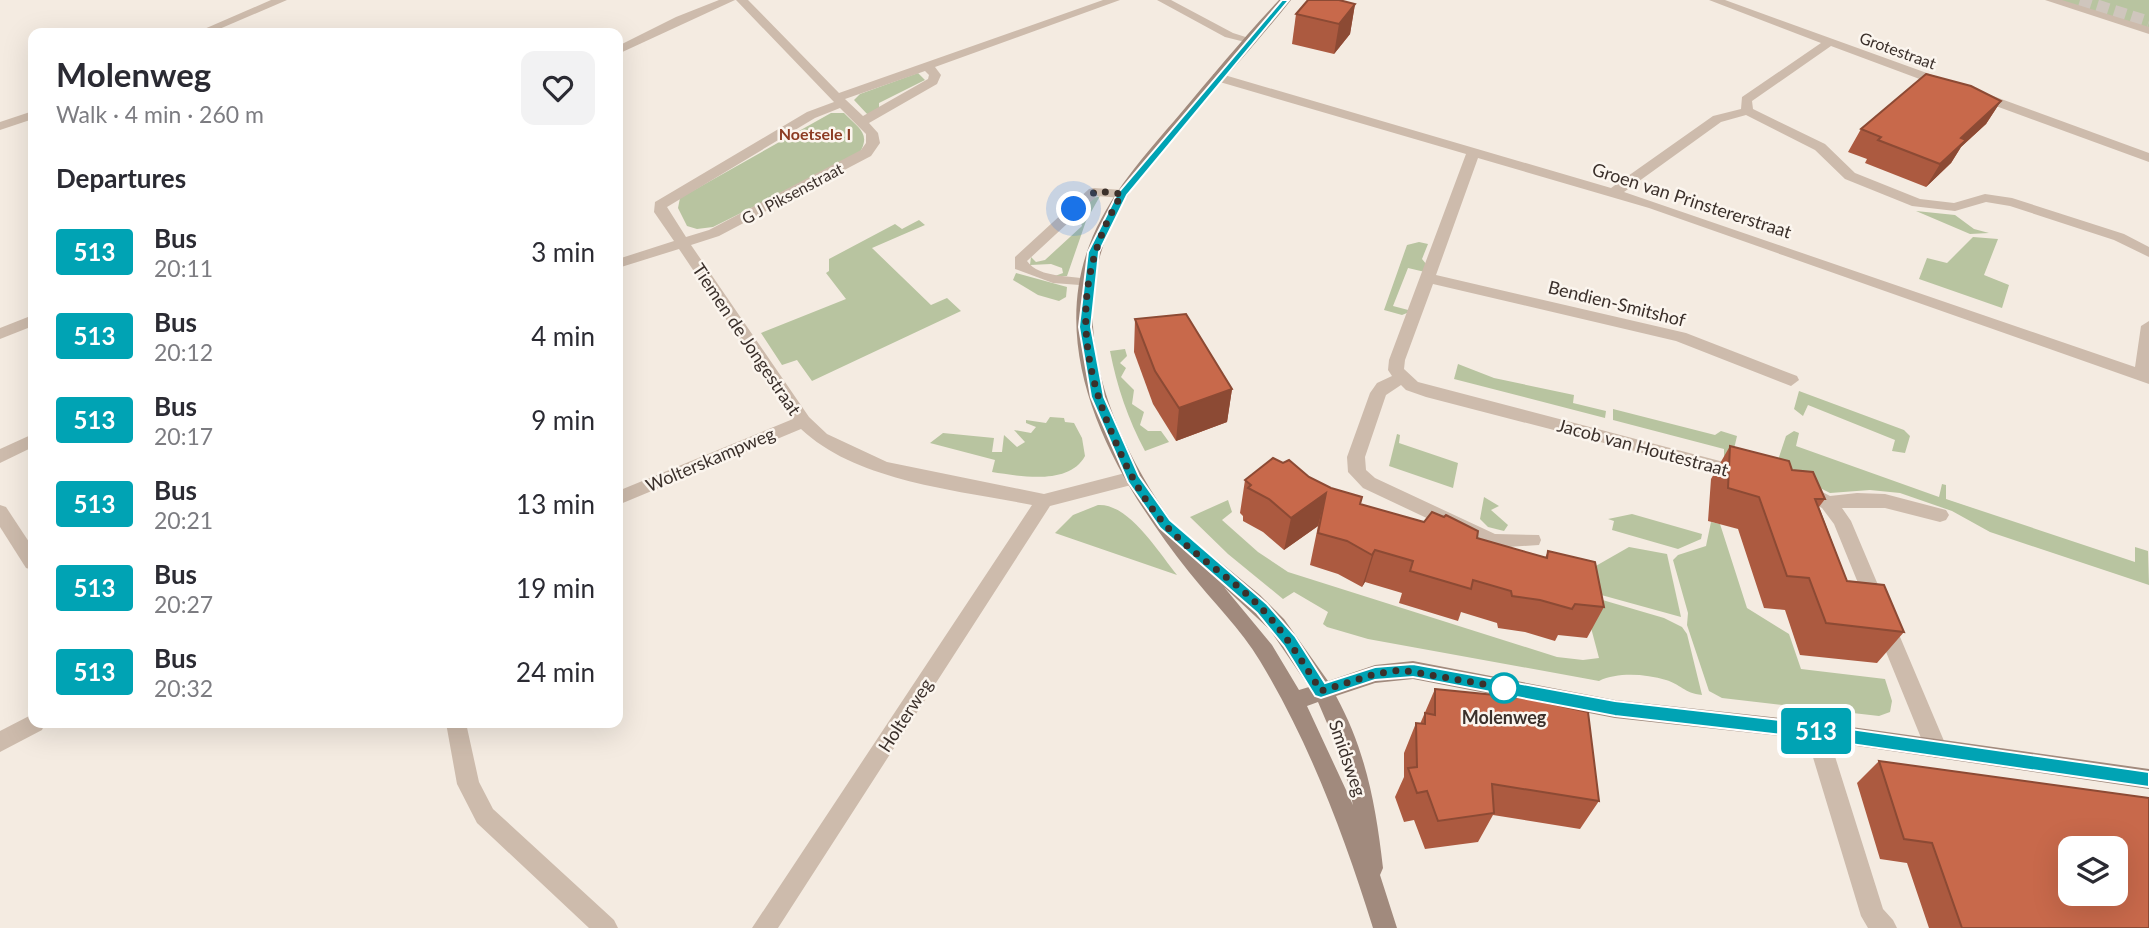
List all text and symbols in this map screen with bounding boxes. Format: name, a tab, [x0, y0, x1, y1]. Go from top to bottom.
street label: Grotestraat	[1857, 27, 1939, 73]
button: heart	[521, 51, 595, 125]
text: Molenweg	[56, 54, 211, 94]
text: Walk · 4 min · 260 m	[56, 100, 264, 128]
district label: Noetsele I	[779, 124, 851, 143]
street label: Groen van Prinstererstraat	[1590, 157, 1795, 243]
street label: G J Piksenstraat	[738, 158, 846, 228]
text: Departures	[56, 162, 186, 194]
your location	[1056, 191, 1091, 226]
text: Bus	[154, 222, 197, 254]
text: 3 min	[531, 236, 595, 268]
text: 513	[74, 237, 115, 266]
text: 20:11	[154, 254, 213, 282]
street label: Tiemen de Jongestraat	[688, 259, 806, 419]
street label: Bendien-Smitshof	[1546, 275, 1689, 331]
text: Bus	[154, 306, 197, 338]
text: 4 min	[531, 320, 595, 352]
text: 513	[74, 321, 115, 350]
text: 20:12	[154, 338, 213, 366]
text: Bus	[154, 390, 197, 422]
text: 9 min	[531, 404, 595, 436]
text: 513	[74, 405, 115, 434]
street label: Jacob van Houtestraat	[1555, 414, 1732, 481]
text: 20:17	[154, 422, 213, 450]
street label: Wolterskampweg	[642, 422, 778, 496]
text: Bus	[154, 474, 197, 506]
text: 13 min	[516, 488, 595, 520]
text: 513	[74, 489, 115, 518]
text: 20:21	[154, 506, 213, 534]
text: Bus	[154, 558, 197, 590]
text: 19 min	[516, 572, 595, 604]
text: 513	[74, 573, 115, 602]
text: 20:27	[154, 590, 213, 618]
text: Bus	[154, 642, 197, 674]
text: 24 min	[516, 656, 595, 688]
text: 513	[74, 657, 115, 686]
marker: Molenweg	[1489, 673, 1519, 703]
text: 20:32	[154, 674, 213, 702]
street label: Holterweg	[873, 674, 937, 756]
place label: Molenweg	[1462, 706, 1547, 728]
line badge: 513	[1776, 708, 1856, 754]
text: 513	[1795, 716, 1837, 745]
street label: Smidsweg	[1325, 717, 1371, 799]
map controls	[2058, 836, 2128, 906]
button: layers	[2058, 836, 2128, 906]

